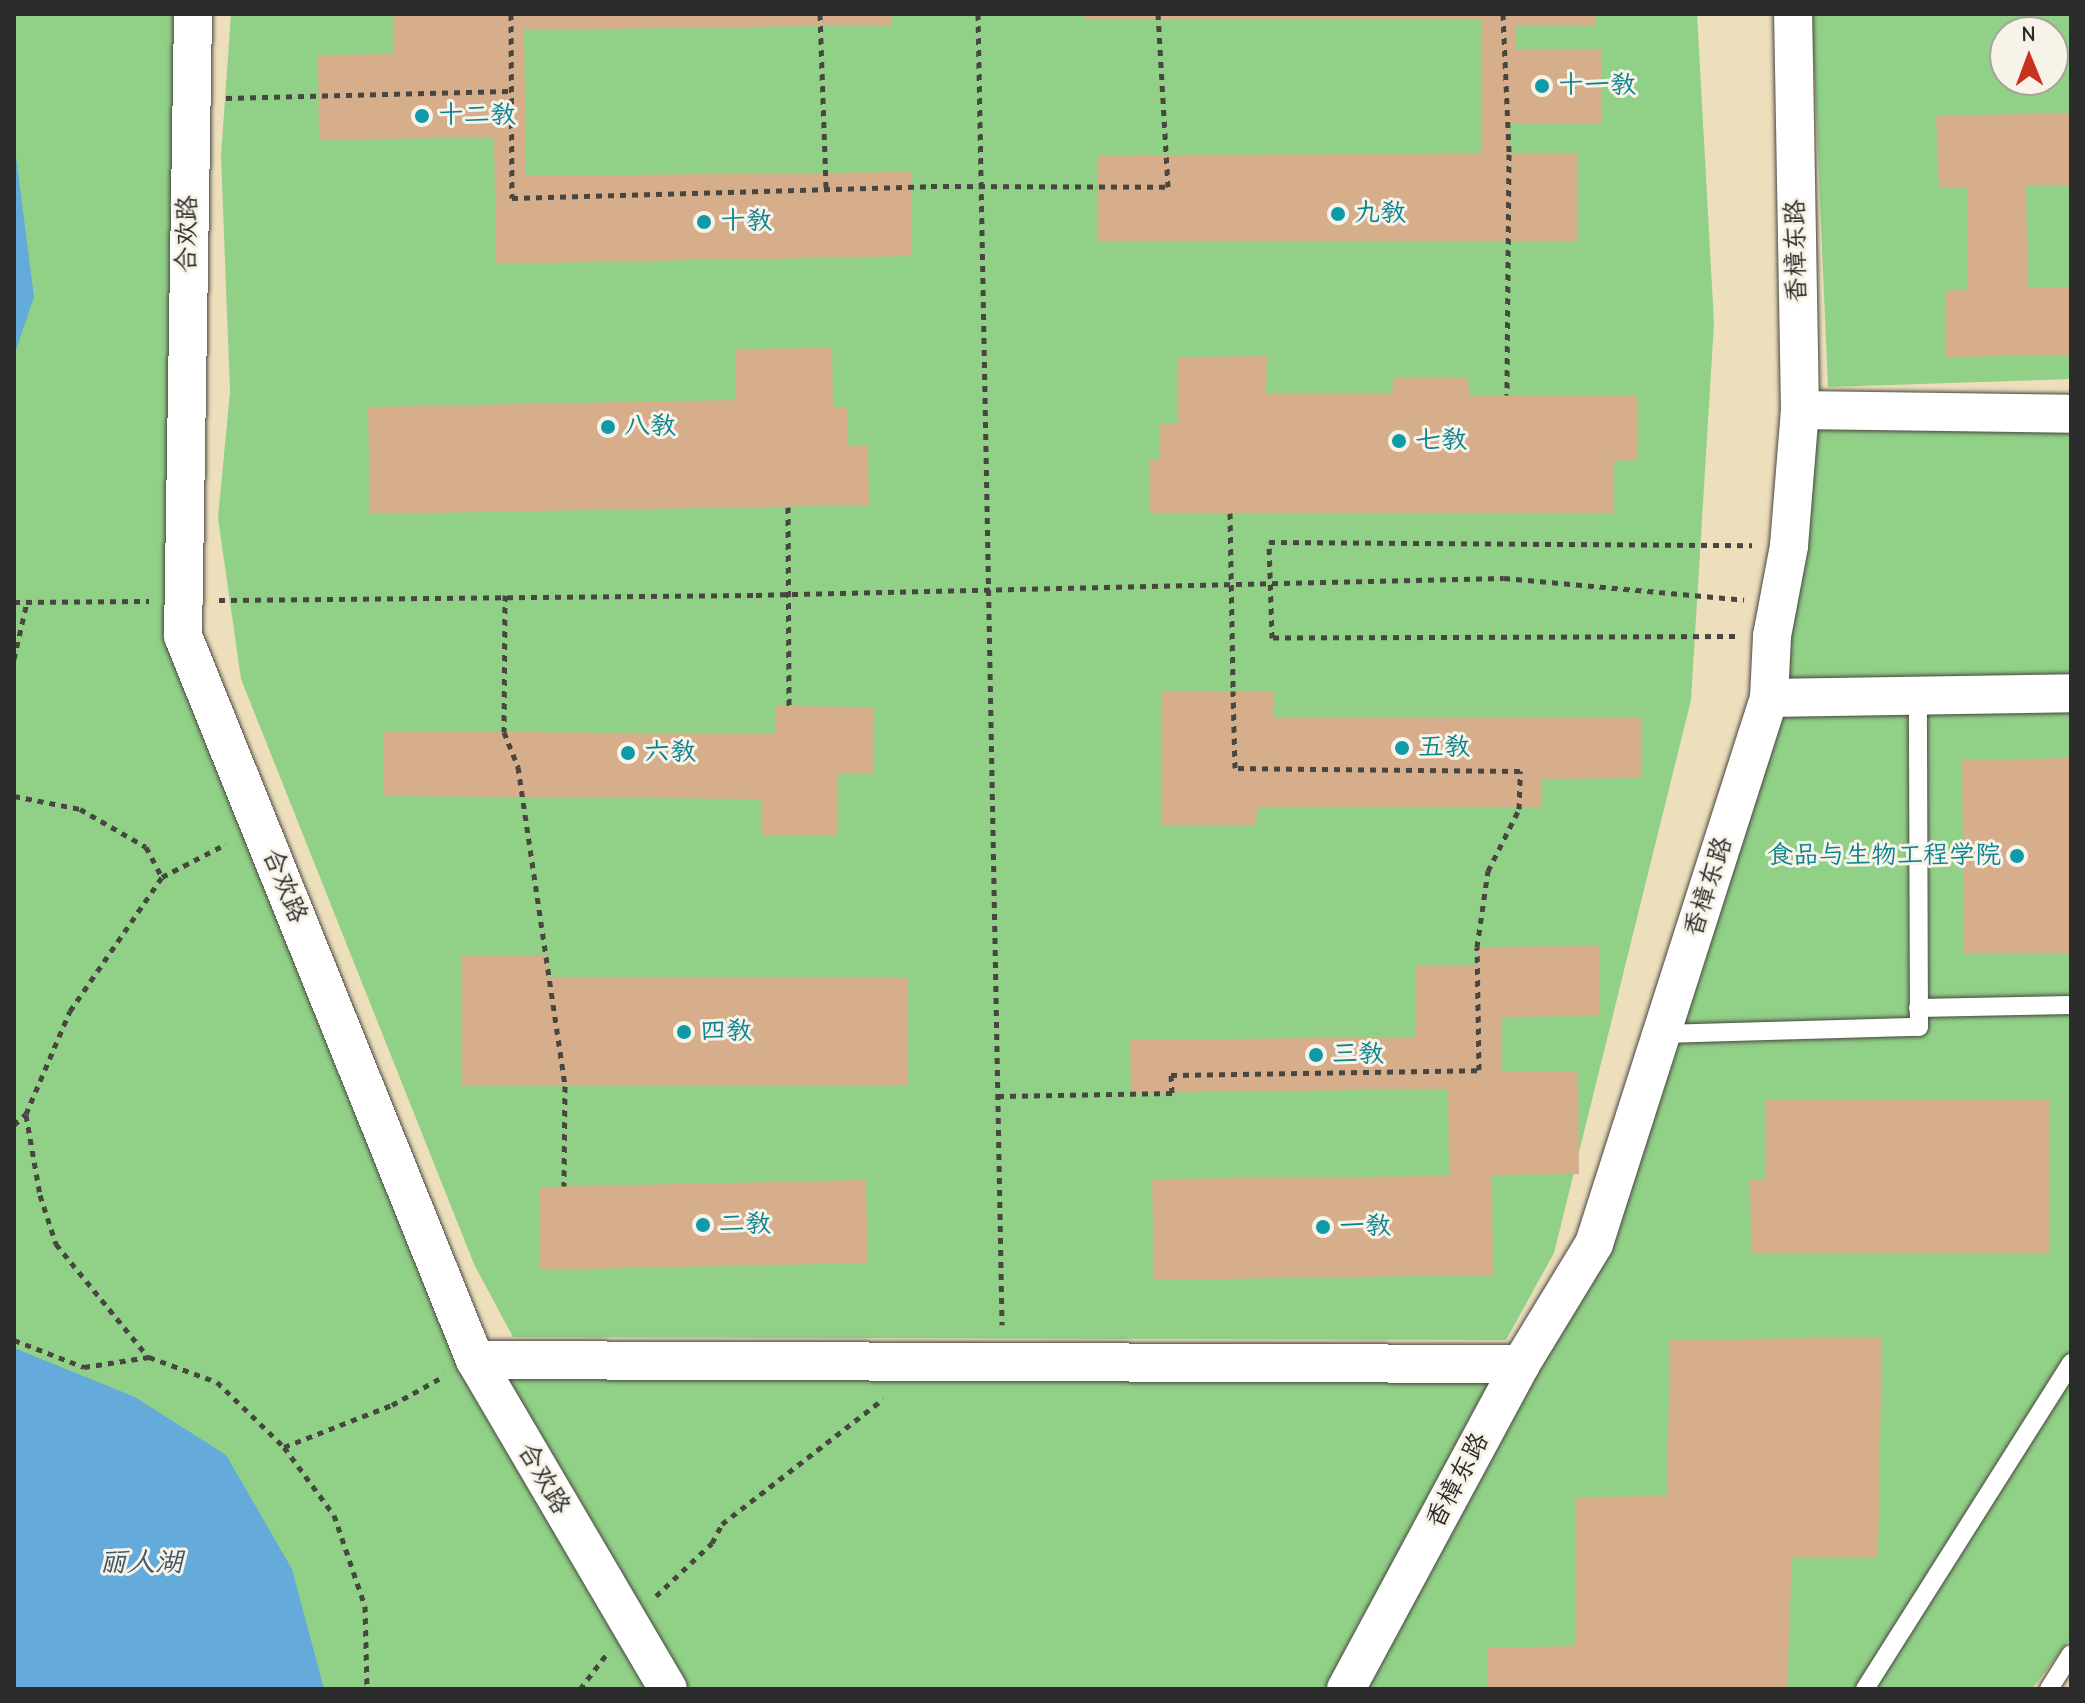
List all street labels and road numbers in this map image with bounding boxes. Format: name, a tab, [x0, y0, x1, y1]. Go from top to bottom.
street label: 合欢路	[172, 195, 204, 273]
street label: 香樟东路	[1780, 199, 1814, 303]
street label: 香樟东路	[1678, 833, 1740, 941]
street label: 合欢路	[255, 844, 313, 928]
street label: 香樟东路	[1420, 1428, 1496, 1534]
street label: 合欢路	[510, 1437, 576, 1521]

